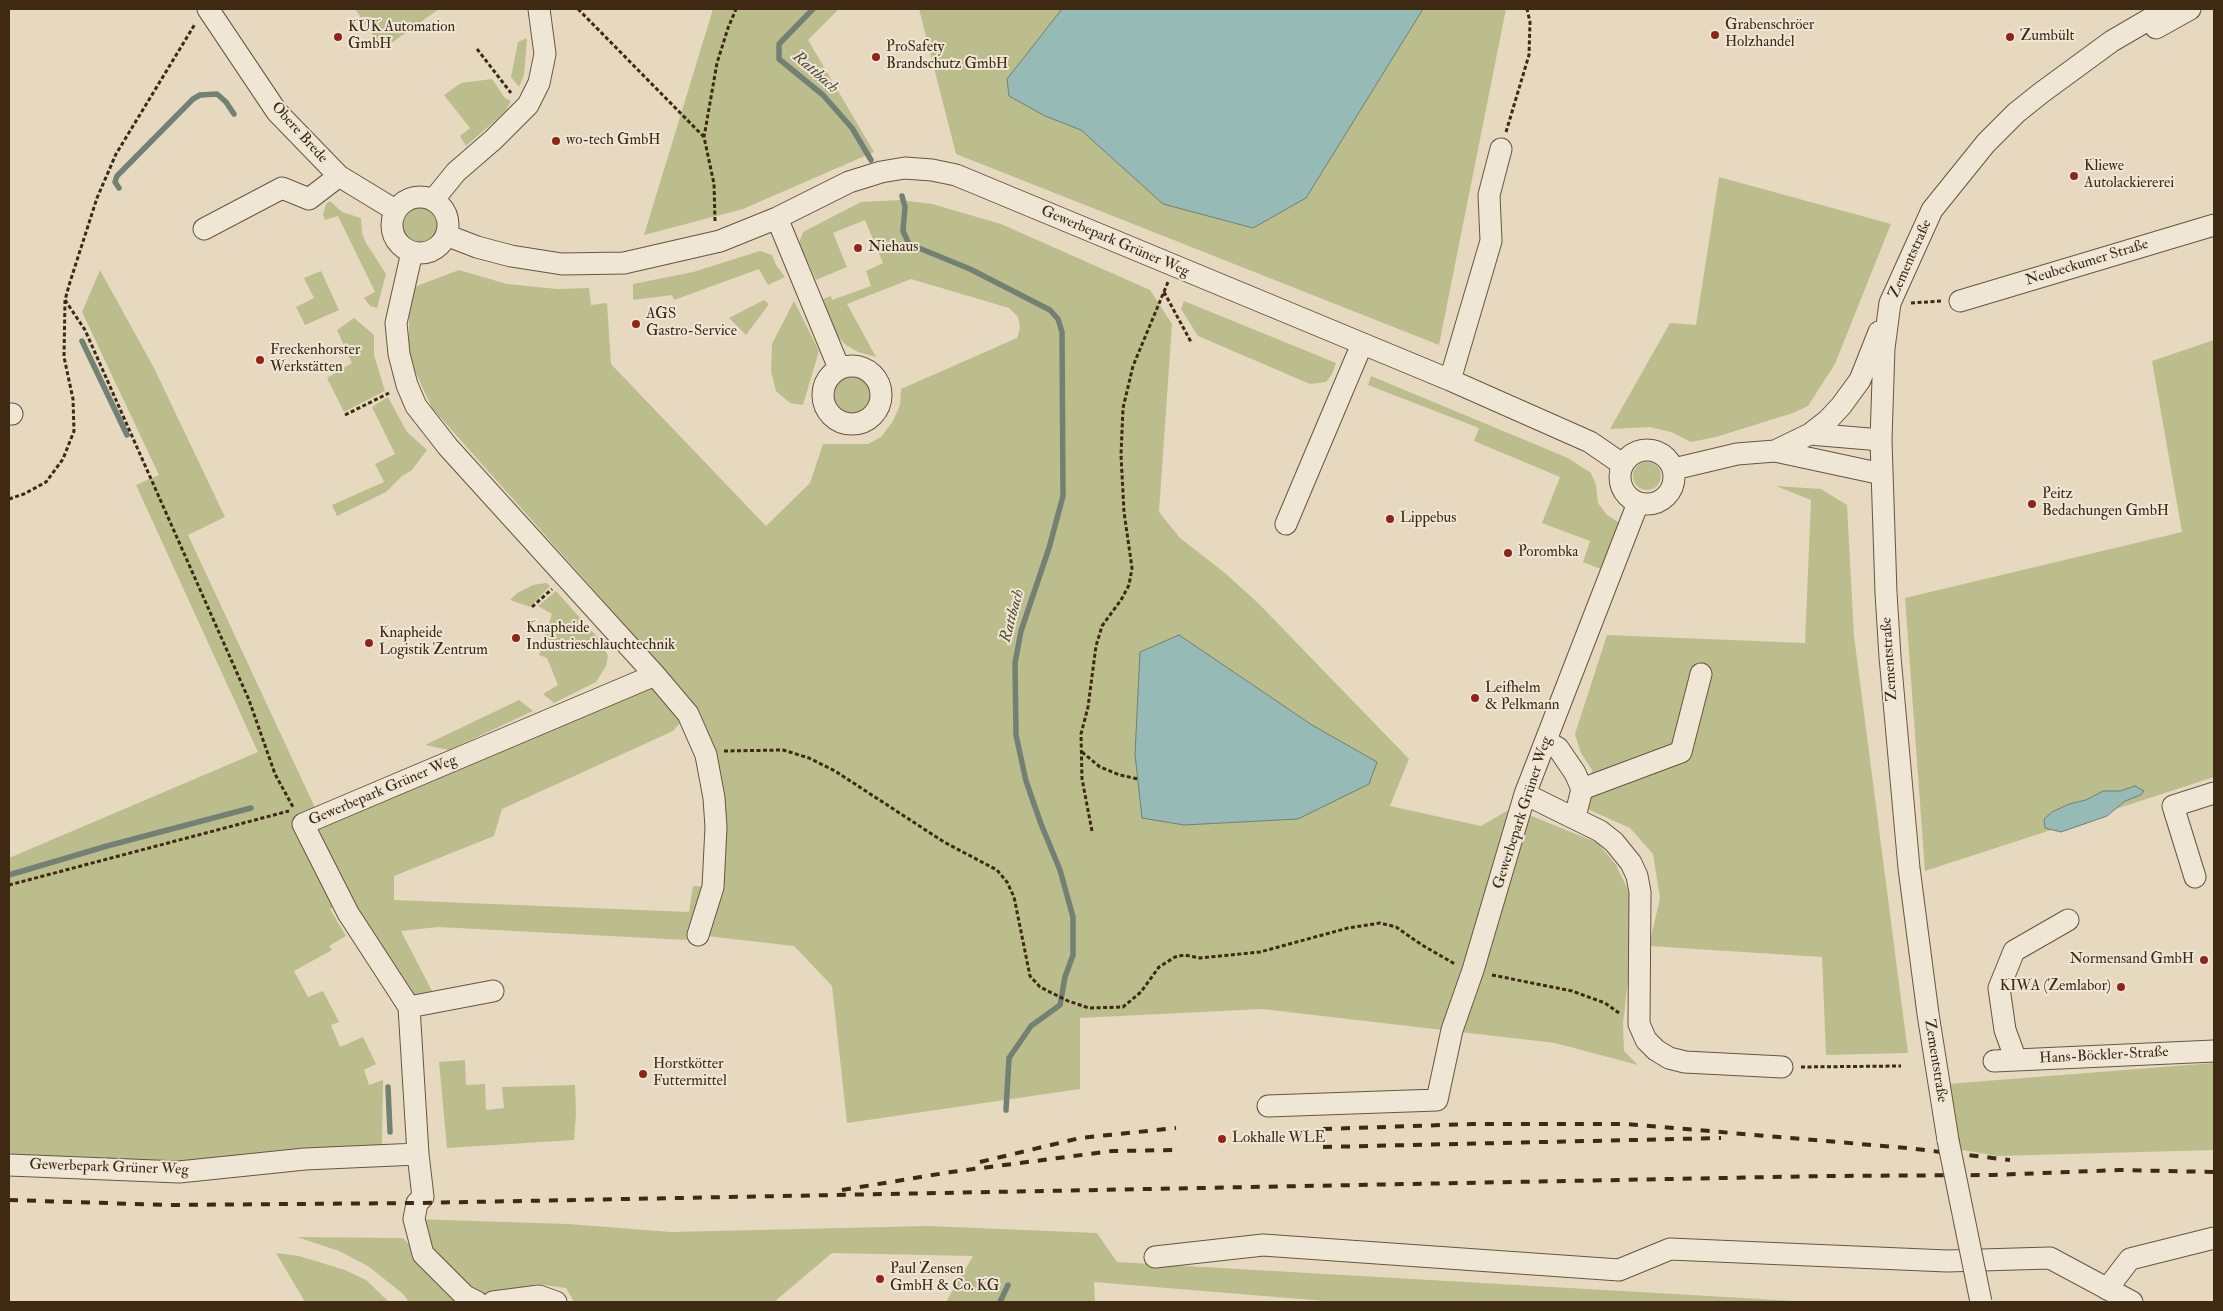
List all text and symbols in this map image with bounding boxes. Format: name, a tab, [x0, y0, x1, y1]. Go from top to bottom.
place label: Grabenschröer Holzhandel	[1725, 17, 1814, 52]
place label: KUK Automation GmbH	[348, 19, 455, 54]
place label: Zumbült	[2020, 28, 2074, 46]
marker: Grabenschröer Holzhandel	[1709, 29, 1721, 41]
marker: KUK Automation GmbH	[332, 31, 344, 43]
marker: Zumbült	[2004, 31, 2016, 43]
place label: ProSafety Brandschutz GmbH	[886, 39, 1008, 74]
water label: Rattbach	[788, 48, 842, 98]
marker: ProSafety Brandschutz GmbH	[870, 51, 882, 63]
street label: Obere Brede	[267, 99, 331, 167]
place label: wo-tech GmbH	[566, 132, 660, 150]
marker: wo-tech GmbH	[550, 135, 562, 147]
place label: Kliewe Autolackiererei	[2084, 158, 2174, 193]
marker: Kliewe Autolackiererei	[2068, 170, 2080, 182]
street label: Gewerbepark Grüner Weg	[1038, 203, 1192, 281]
street label: Zementstraße	[1886, 217, 1936, 301]
street label: Neubeckumer Straße	[2023, 236, 2151, 290]
place label: Niehaus	[868, 239, 918, 257]
marker: Niehaus	[852, 242, 864, 254]
place label: AGS Gastro-Service	[646, 306, 737, 341]
marker: AGS Gastro-Service	[630, 318, 642, 330]
place label: Freckenhorster Werkstätten	[270, 342, 360, 377]
marker: Freckenhorster Werkstätten	[254, 354, 266, 366]
place label: Peitz Bedachungen GmbH	[2042, 486, 2169, 521]
marker: Peitz Bedachungen GmbH	[2026, 498, 2038, 510]
place label: Lippebus	[1400, 510, 1456, 528]
marker: Lippebus	[1384, 513, 1396, 525]
place label: Porombka	[1518, 544, 1578, 562]
marker: Porombka	[1502, 547, 1514, 559]
water label: Rattbach	[997, 587, 1029, 645]
street label: Zementstraße	[1878, 616, 1902, 702]
place label: Knapheide Industrieschlauchtechnik	[526, 620, 675, 655]
place label: Knapheide Logistik Zentrum	[379, 625, 488, 660]
marker: Knapheide Industrieschlauchtechnik	[510, 632, 522, 644]
marker: Knapheide Logistik Zentrum	[363, 637, 375, 649]
place label: Leifhelm & Pelkmann	[1485, 680, 1560, 715]
marker: Leifhelm & Pelkmann	[1469, 692, 1481, 704]
street label: Gewerbepark Grüner Weg	[1490, 734, 1556, 892]
street label: Gewerbepark Grüner Weg	[306, 752, 460, 830]
place label: Normensand GmbH	[2069, 951, 2194, 969]
marker: Normensand GmbH	[2198, 954, 2210, 966]
place label: KIWA (Zemlabor)	[2000, 978, 2111, 996]
marker: KIWA (Zemlabor)	[2115, 981, 2127, 993]
street label: Zementstraße	[1920, 1018, 1950, 1104]
street label: Hans-Böckler-Straße	[2039, 1044, 2169, 1068]
place label: Horstkötter Futtermittel	[653, 1056, 727, 1091]
marker: Horstkötter Futtermittel	[637, 1068, 649, 1080]
place label: Lokhalle WLE	[1232, 1130, 1325, 1148]
marker: Lokhalle WLE	[1216, 1133, 1228, 1145]
street label: Gewerbepark Grüner Weg	[29, 1156, 189, 1180]
place label: Paul Zensen GmbH & Co. KG	[890, 1261, 999, 1296]
marker: Paul Zensen GmbH & Co. KG	[874, 1273, 886, 1285]

